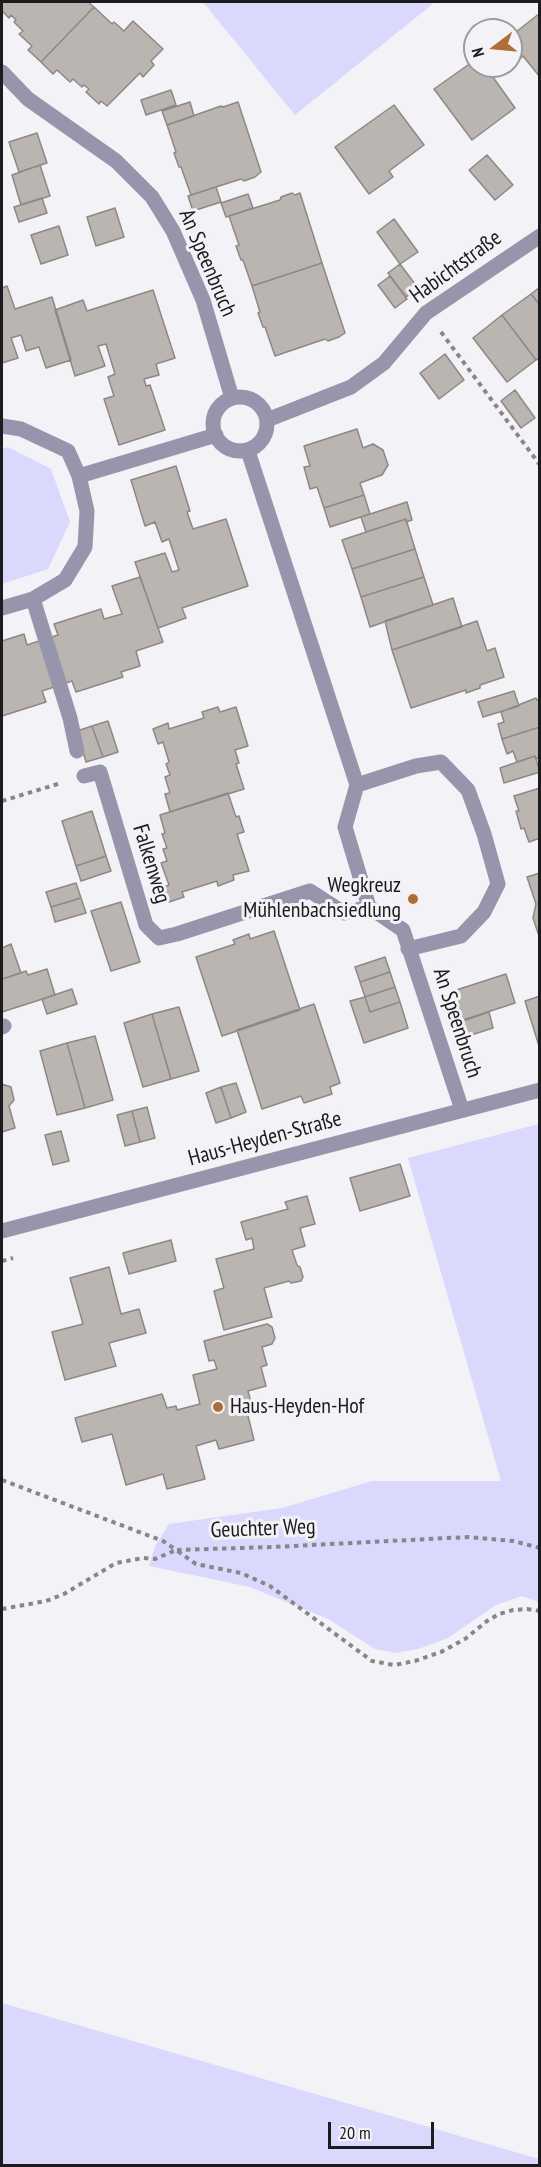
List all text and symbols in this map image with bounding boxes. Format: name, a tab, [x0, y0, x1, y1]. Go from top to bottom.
north arrow	[463, 18, 523, 78]
text: N	[467, 46, 488, 59]
street label: An Speenbruch	[173, 205, 241, 321]
street label: Habichtstraße	[405, 225, 507, 309]
street label: Falkenweg	[126, 821, 176, 907]
place label: Wegkreuz Mühlenbachsiedlung	[243, 873, 401, 924]
marker: Wegkreuz Mühlenbachsiedlung	[406, 892, 420, 906]
street label: An Speenbruch	[427, 965, 487, 1081]
street label: Haus-Heyden-Straße	[185, 1106, 345, 1172]
place label: Haus-Heyden-Hof	[230, 1394, 364, 1420]
marker: Haus-Heyden-Hof	[211, 1400, 225, 1414]
street label: Geuchter Weg	[210, 1514, 316, 1544]
scale bar	[331, 2110, 438, 2148]
text: 20 m	[339, 2121, 371, 2144]

